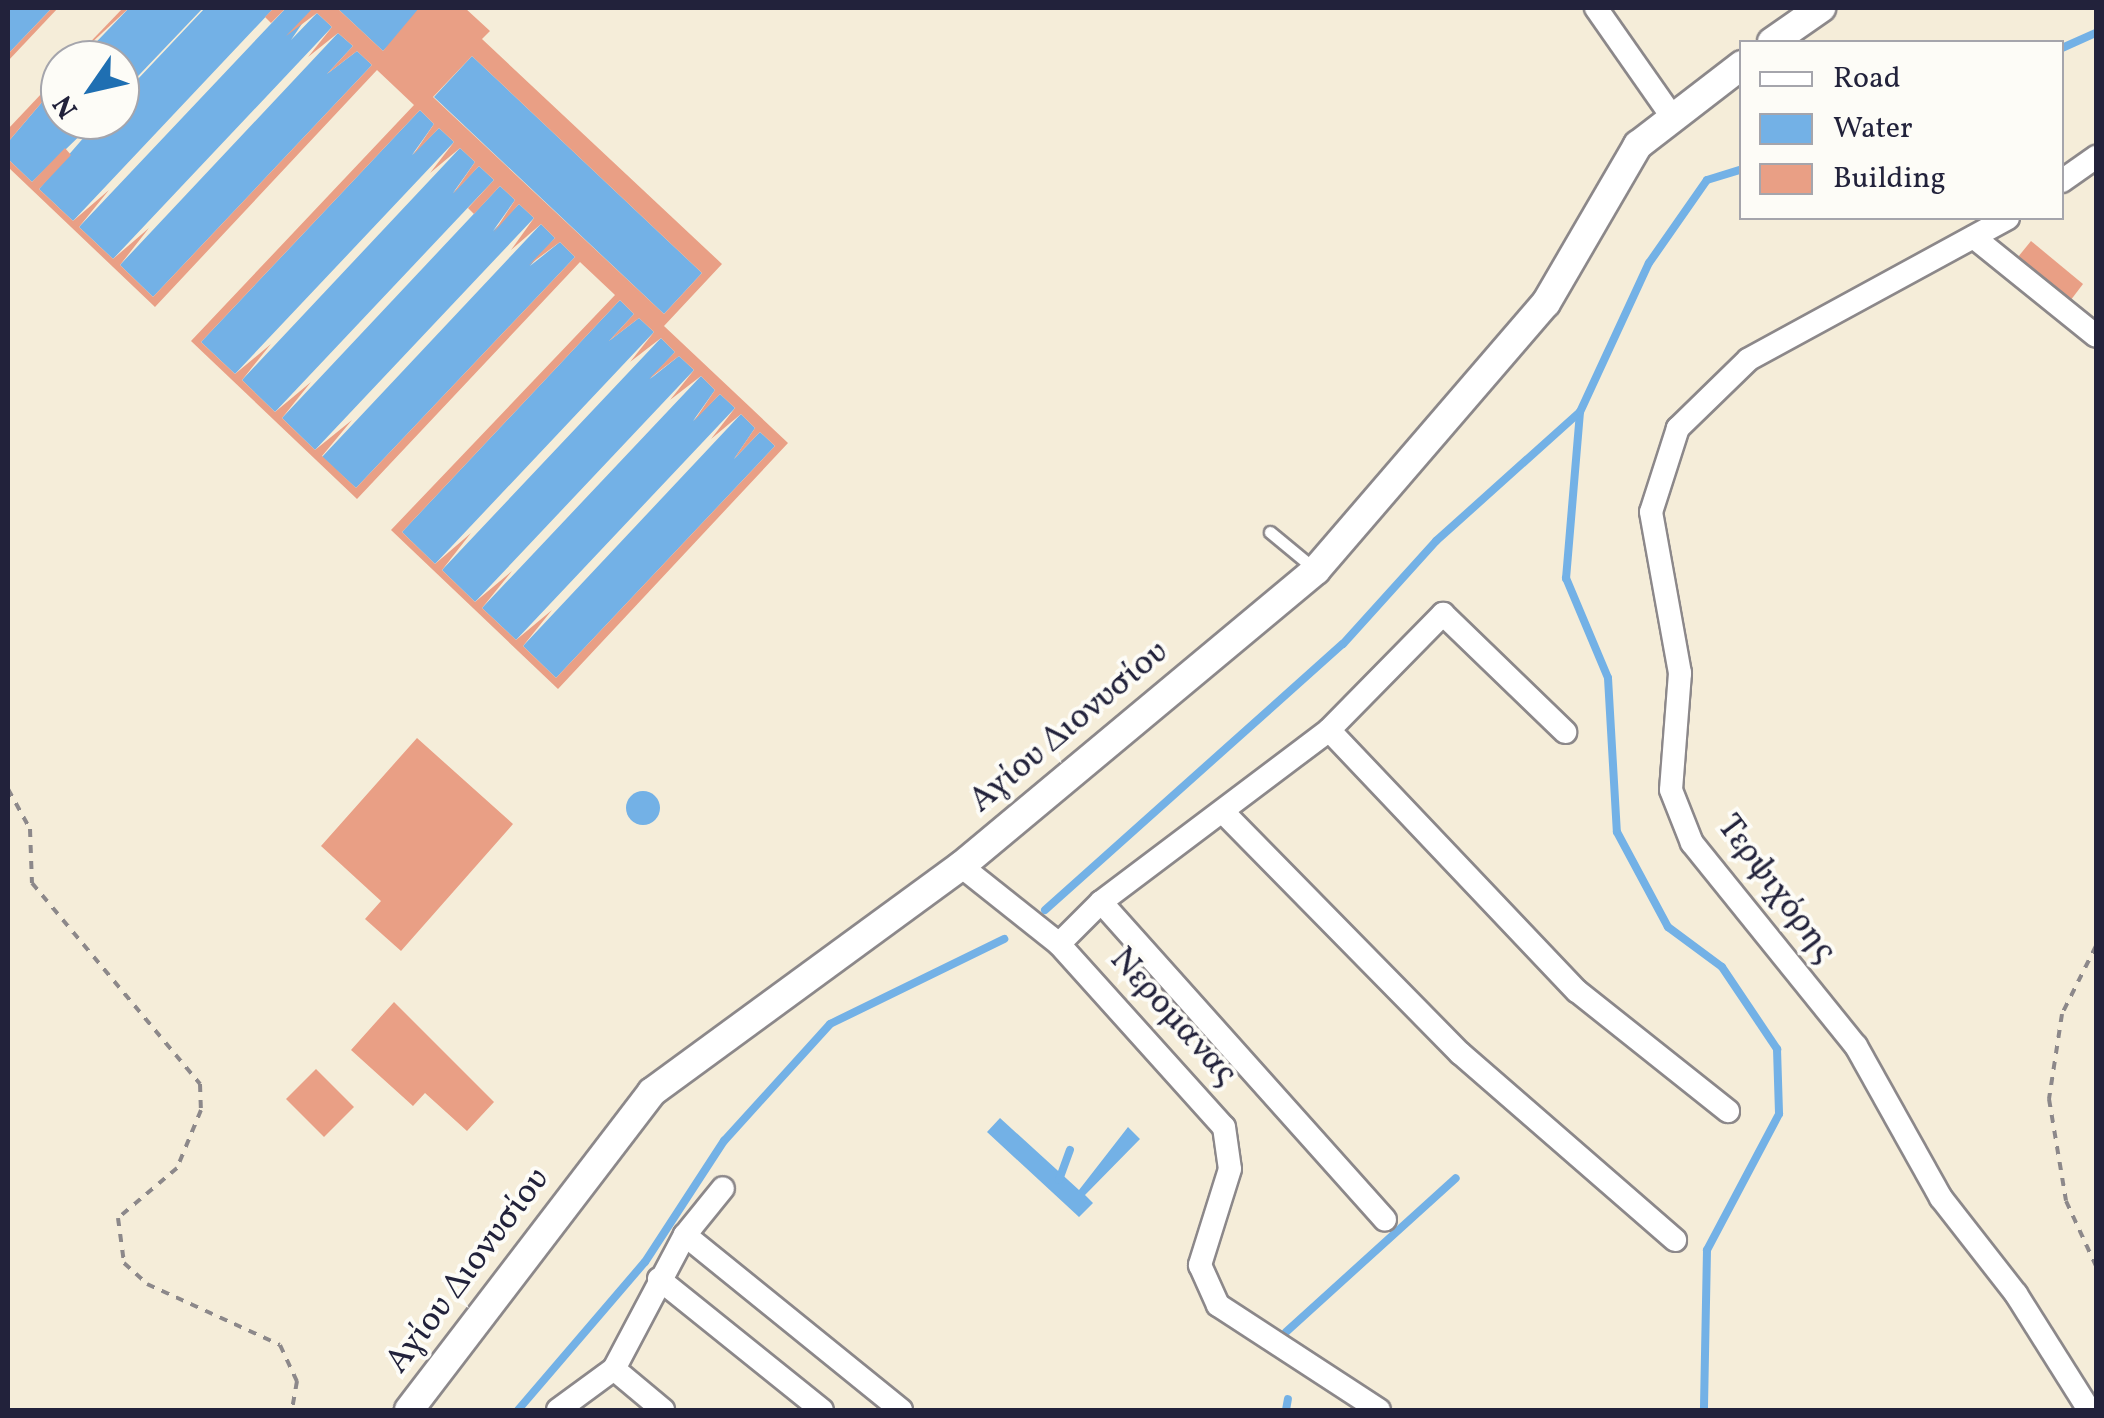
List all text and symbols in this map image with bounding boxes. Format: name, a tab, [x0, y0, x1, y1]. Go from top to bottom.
north arrow	[40, 40, 140, 140]
legend	[1739, 40, 2064, 220]
text: Road	[1833, 58, 1901, 100]
text: N	[45, 87, 88, 125]
text: Water	[1833, 108, 1913, 150]
text: Building	[1833, 158, 1946, 200]
street label: Αγίου Διονυσίου	[961, 632, 1177, 822]
street label: Τερψιχόρης	[1707, 807, 1845, 971]
street label: Νερομανας	[1100, 939, 1246, 1095]
street label: Αγίου Διονυσίου	[377, 1160, 559, 1382]

